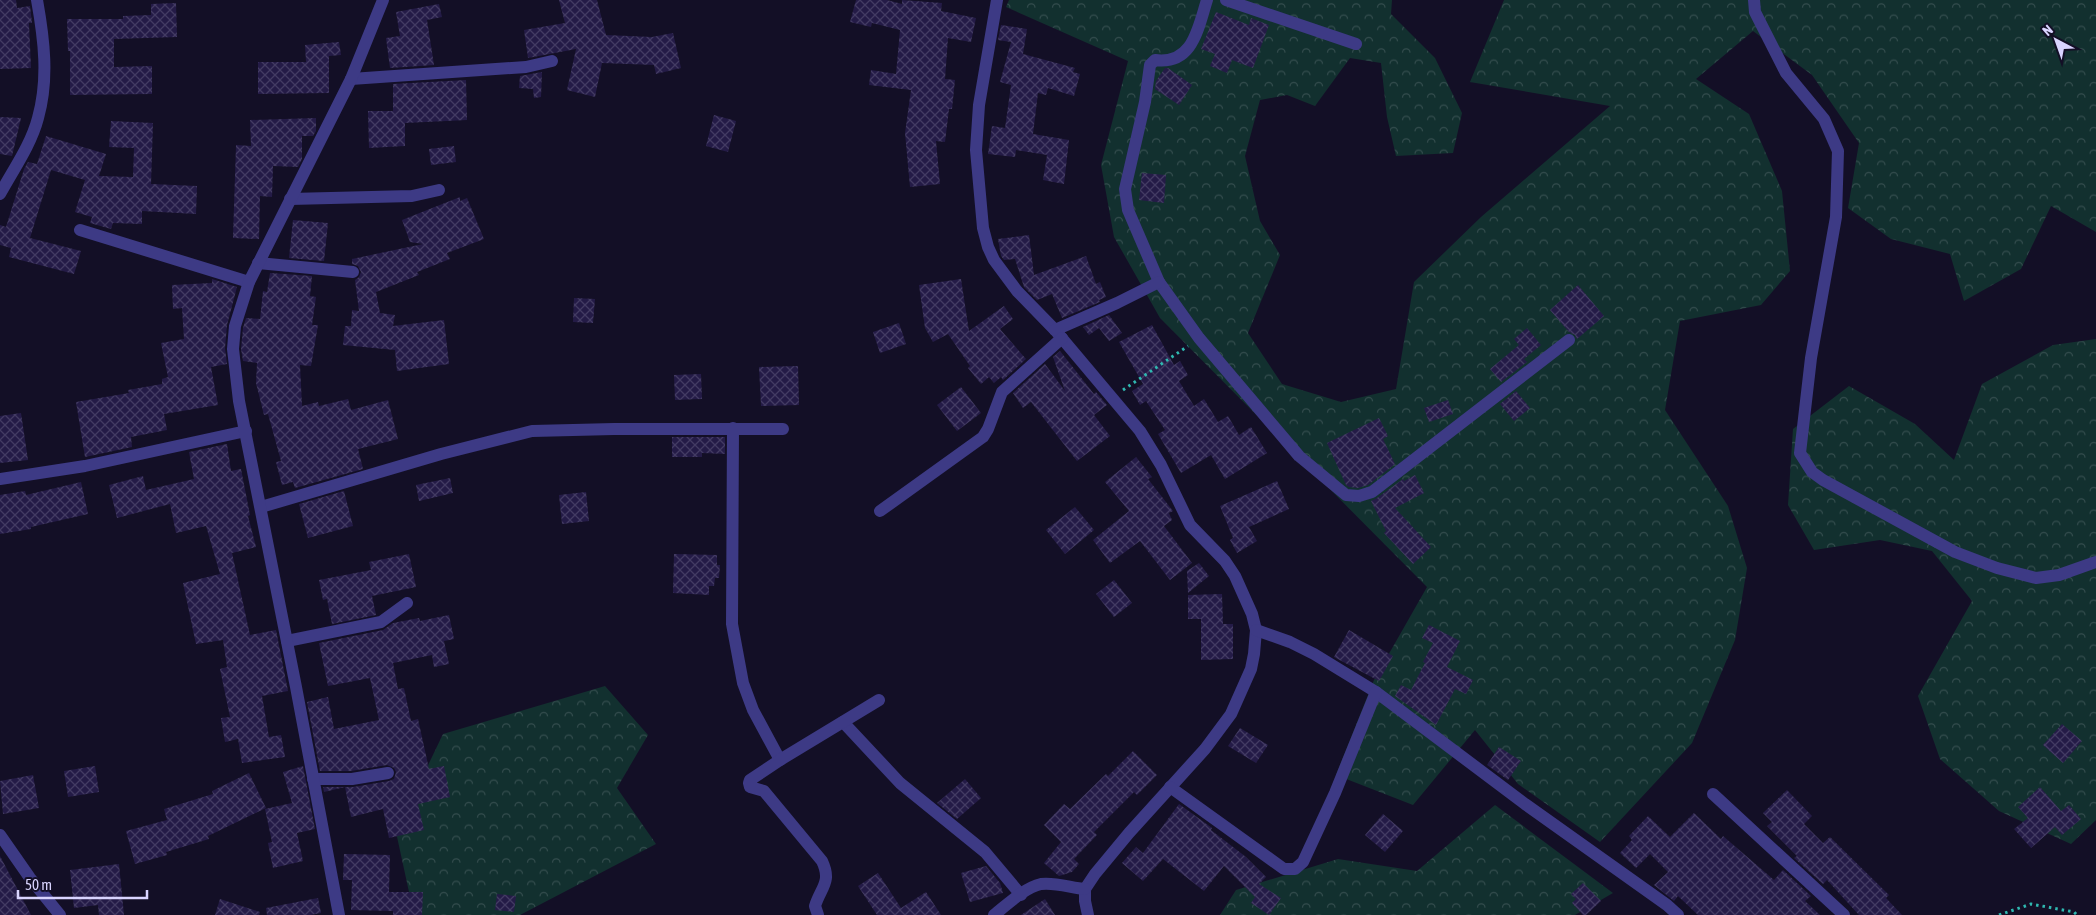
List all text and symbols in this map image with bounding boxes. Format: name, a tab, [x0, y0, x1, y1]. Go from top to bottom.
north arrow	[2031, 15, 2081, 65]
text: N	[2039, 21, 2056, 39]
scale bar	[18, 868, 146, 900]
text: 50 m	[25, 876, 52, 893]

